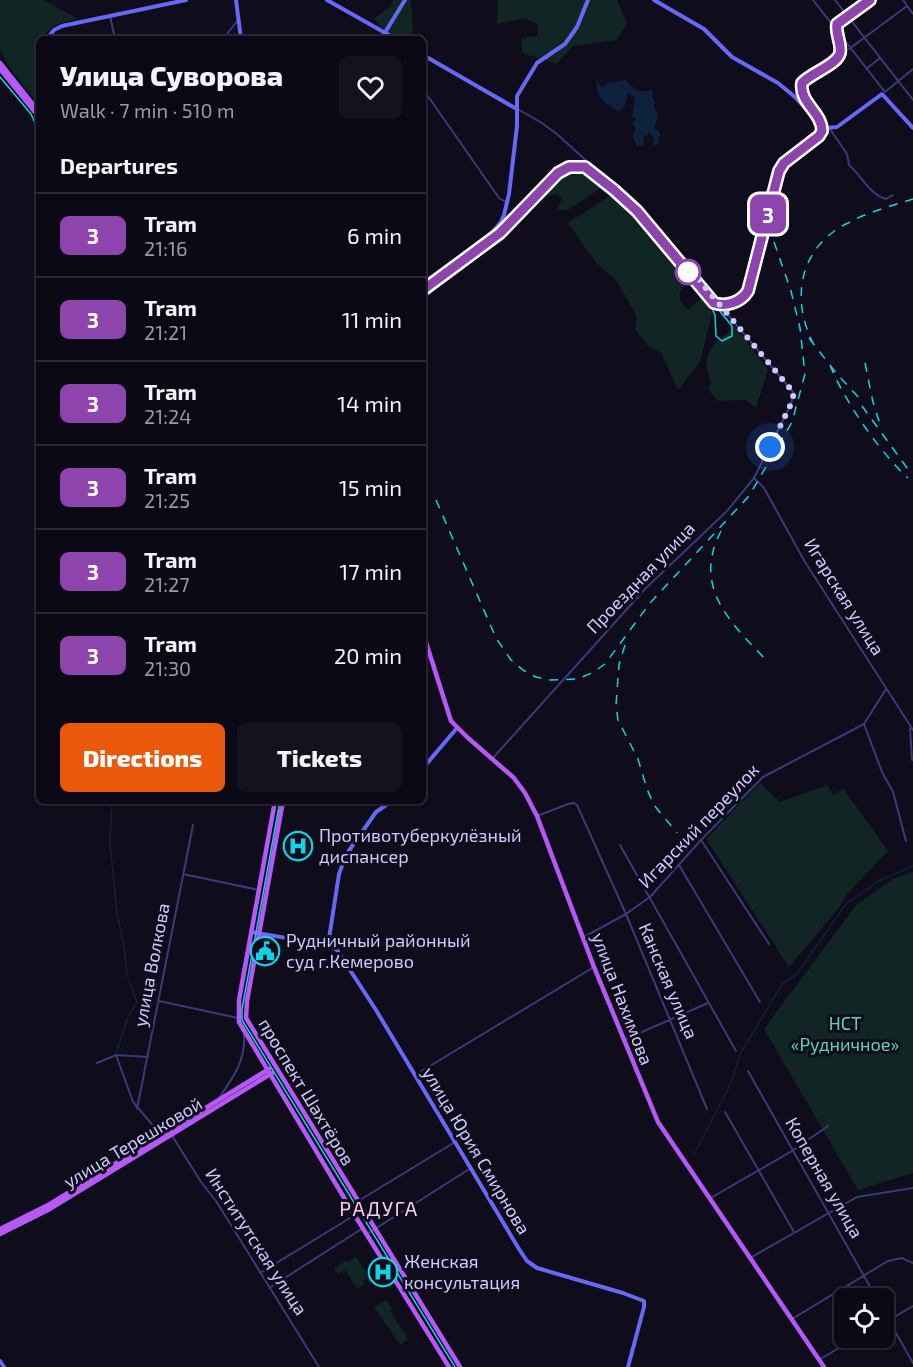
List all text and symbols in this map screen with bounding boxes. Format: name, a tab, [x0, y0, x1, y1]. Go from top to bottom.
button: heart	[339, 56, 402, 119]
text: Улица Суворова	[60, 58, 283, 92]
text: Walk · 7 min · 510 m	[60, 98, 234, 122]
text: Departures	[60, 152, 178, 178]
line badge: 3	[748, 194, 788, 234]
text: 3	[762, 202, 774, 227]
text: Tram	[144, 210, 197, 236]
text: 6 min	[347, 222, 402, 248]
text: 3	[87, 223, 99, 248]
text: 21:16	[144, 236, 187, 260]
unlabelled marker	[675, 259, 701, 285]
text: Tram	[144, 294, 197, 320]
text: 11 min	[342, 306, 402, 332]
text: 3	[87, 307, 99, 332]
text: 21:21	[144, 320, 187, 344]
text: Tram	[144, 378, 197, 404]
text: 14 min	[337, 390, 402, 416]
text: 3	[87, 391, 99, 416]
text: 21:24	[144, 404, 191, 428]
your location	[755, 432, 785, 462]
text: Tram	[144, 462, 197, 488]
text: 15 min	[339, 474, 402, 500]
text: 3	[87, 475, 99, 500]
text: 21:25	[144, 488, 190, 512]
street label: Проездная улица	[582, 517, 699, 638]
street label: Игарская улица	[800, 534, 890, 659]
text: Tram	[144, 546, 197, 572]
text: 17 min	[340, 558, 402, 584]
text: 3	[87, 559, 99, 584]
text: 21:27	[144, 572, 189, 596]
text: Tram	[144, 630, 197, 656]
text: 20 min	[334, 642, 402, 668]
text: 3	[87, 643, 99, 668]
text: 21:30	[144, 656, 191, 680]
button: Directions	[60, 723, 225, 792]
button: Tickets	[237, 723, 402, 792]
street label: Игарский переулок	[633, 758, 763, 892]
place label: Противотуберкулёзный диспансер	[319, 824, 521, 867]
hospital icon: Противотуберкулёзный диспансер	[282, 830, 314, 862]
street label: улица Волкова	[128, 901, 174, 1028]
street label: Канская улица	[635, 919, 703, 1042]
place label: Рудничный районный суд г.Кемерово	[286, 929, 470, 972]
street label: улица Нахимова	[588, 929, 658, 1068]
public building icon: Рудничный районный суд г.Кемерово	[249, 935, 281, 967]
park label: НСТ «Рудничное»	[791, 1012, 899, 1055]
street label: проспект Шахтёров	[254, 1014, 360, 1169]
street label: улица Юрия Смирнова	[418, 1063, 536, 1238]
street label: улица Терешковой	[59, 1092, 206, 1192]
street label: Коперная улица	[781, 1113, 868, 1242]
street label: Институтская улица	[201, 1164, 313, 1319]
district label: РАДУГА	[339, 1196, 419, 1220]
place label: Женская консультация	[404, 1250, 520, 1293]
hospital icon: Женская консультация	[367, 1256, 399, 1288]
map controls	[834, 1288, 894, 1348]
button: locate	[834, 1288, 894, 1348]

